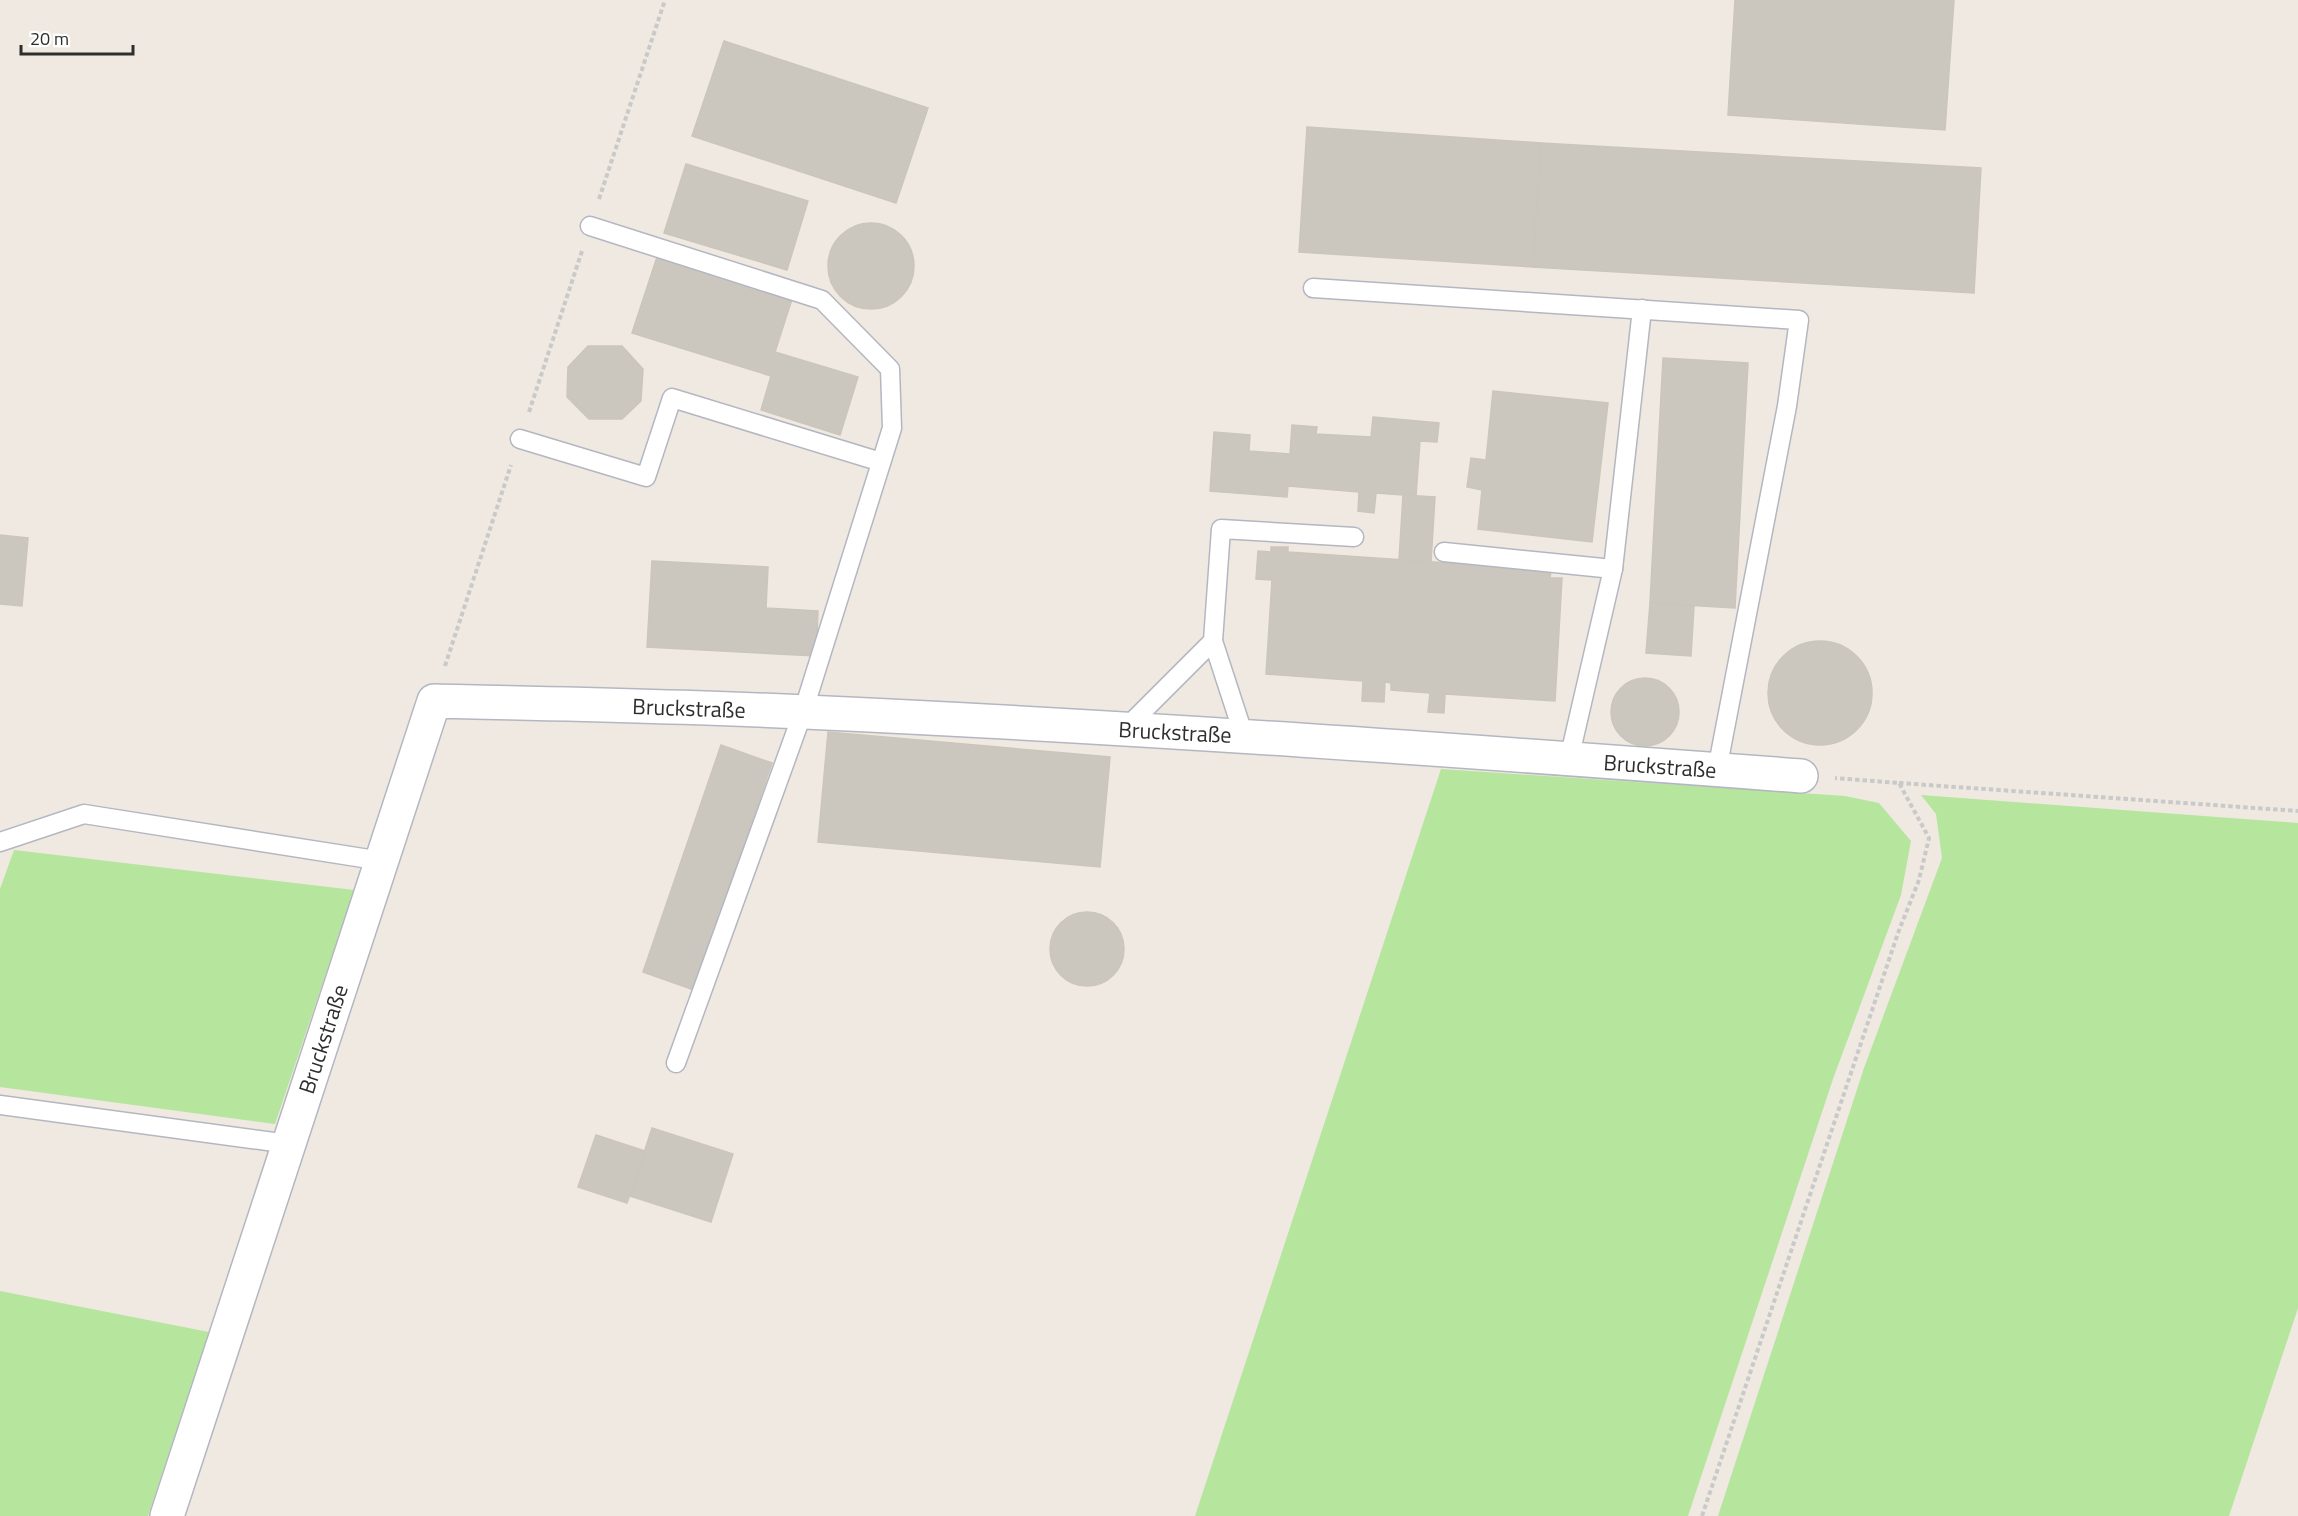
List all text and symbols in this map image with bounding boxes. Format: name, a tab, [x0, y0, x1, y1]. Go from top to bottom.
scale bar	[21, 18, 134, 56]
text: 20 m	[30, 25, 69, 52]
street label: Bruckstraße	[632, 689, 746, 727]
street label: Bruckstraße	[1118, 712, 1232, 752]
street label: Bruckstraße	[1602, 745, 1718, 787]
street label: Bruckstraße	[289, 980, 357, 1098]

